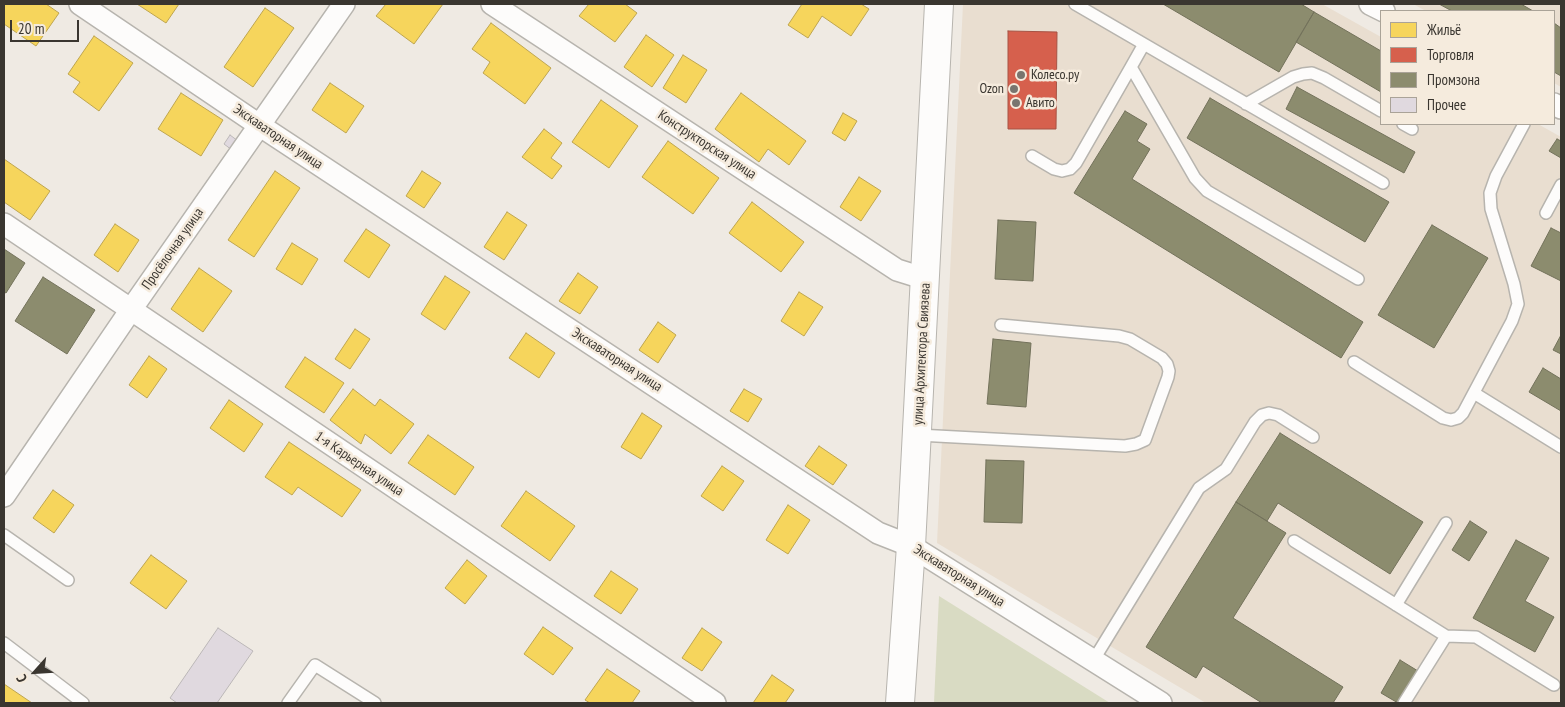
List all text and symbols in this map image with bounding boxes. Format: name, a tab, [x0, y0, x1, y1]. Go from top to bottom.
scale bar	[12, 10, 81, 42]
legend	[1380, 10, 1555, 125]
text: 20 m	[18, 19, 44, 38]
text: Жильё	[1427, 20, 1461, 39]
text: Торговля	[1427, 45, 1474, 64]
place label: Колесо.ру	[1031, 67, 1079, 83]
marker: Колесо.ру	[1015, 69, 1027, 81]
text: Промзона	[1427, 70, 1480, 89]
place label: Ozon	[979, 81, 1004, 97]
marker: Ozon	[1008, 83, 1020, 95]
place label: Авито	[1026, 95, 1055, 111]
text: Прочее	[1427, 95, 1466, 114]
marker: Авито	[1010, 97, 1022, 109]
street label: Экскаваторная улица	[230, 101, 326, 173]
street label: Конструкторская улица	[655, 107, 759, 183]
street label: Просёлочная улица	[139, 205, 207, 293]
street label: улица Архитектора Свиязева	[910, 283, 934, 425]
street label: Экскаваторная улица	[569, 325, 665, 395]
street label: 1-я Карьерная улица	[312, 428, 406, 500]
street label: Экскаваторная улица	[910, 541, 1008, 611]
north arrow	[10, 647, 60, 697]
text: С	[12, 672, 31, 685]

